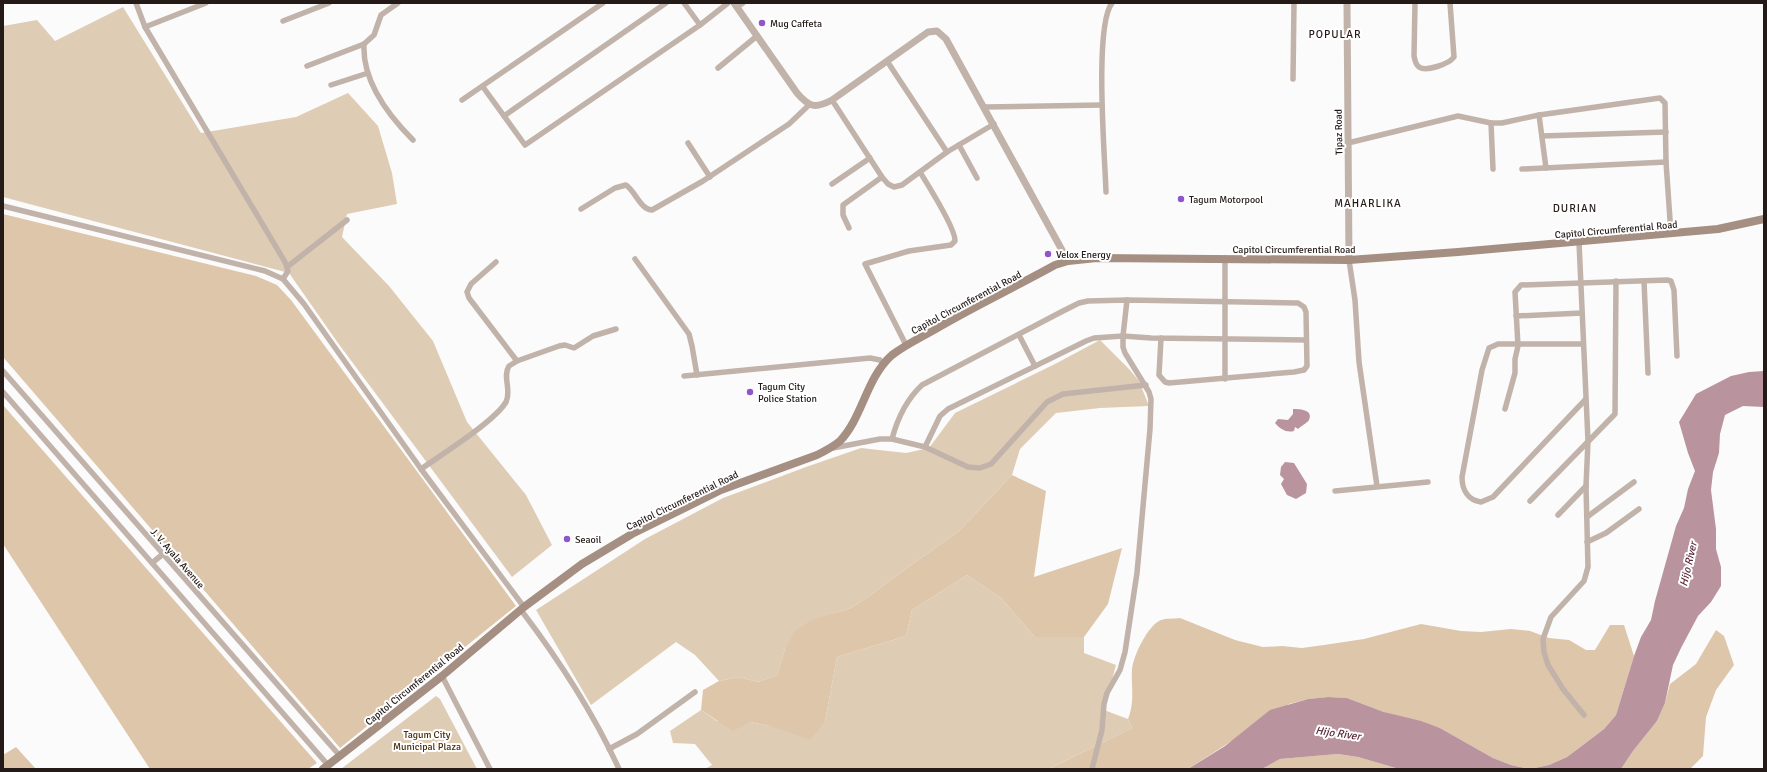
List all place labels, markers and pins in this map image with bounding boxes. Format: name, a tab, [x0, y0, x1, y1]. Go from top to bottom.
marker: Mug Caffeta	[757, 18, 767, 28]
place label: Mug Caffeta	[770, 18, 822, 30]
marker: Tagum Motorpool	[1176, 194, 1186, 204]
place label: Tagum Motorpool	[1189, 194, 1263, 206]
marker: Velox Energy	[1043, 249, 1053, 259]
place label: Velox Energy	[1056, 249, 1111, 261]
place label: Tagum City Police Station	[758, 381, 817, 405]
marker: Tagum City Police Station	[745, 387, 755, 397]
marker: Seaoil	[562, 534, 572, 544]
place label: Seaoil	[575, 534, 602, 546]

